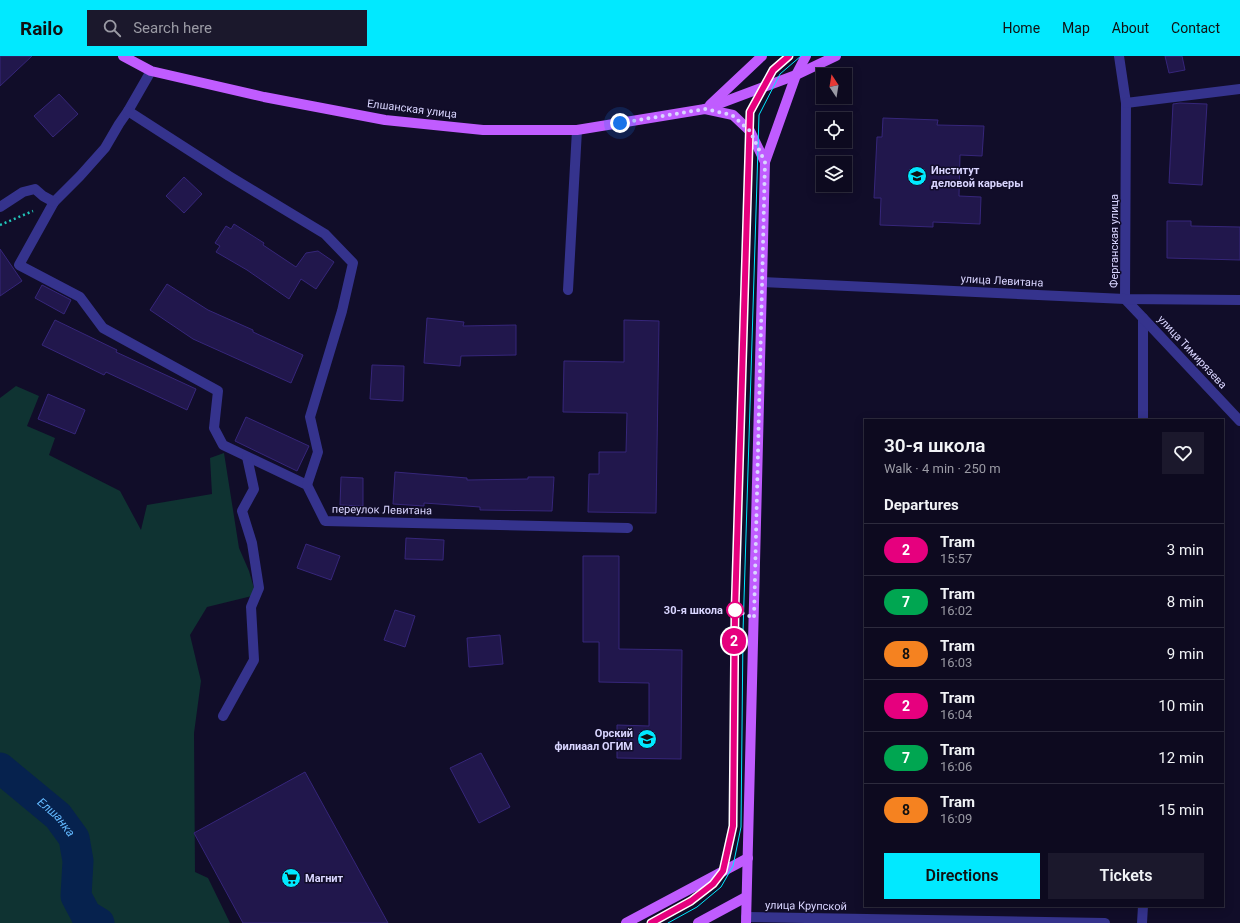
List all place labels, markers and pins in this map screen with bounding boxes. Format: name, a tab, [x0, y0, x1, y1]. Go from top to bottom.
place label: Институт деловой карьеры	[931, 164, 1023, 190]
school or university icon: Институт деловой карьеры	[906, 165, 928, 187]
marker: 30-я школа	[726, 601, 744, 619]
place label: 30-я школа	[664, 604, 723, 617]
place label: Орский филиаал ОГИМ	[554, 727, 633, 753]
school or university icon: Орский филиаал ОГИМ	[636, 728, 658, 750]
supermarket icon: Магнит	[280, 867, 302, 889]
place label: Магнит	[305, 872, 344, 885]

